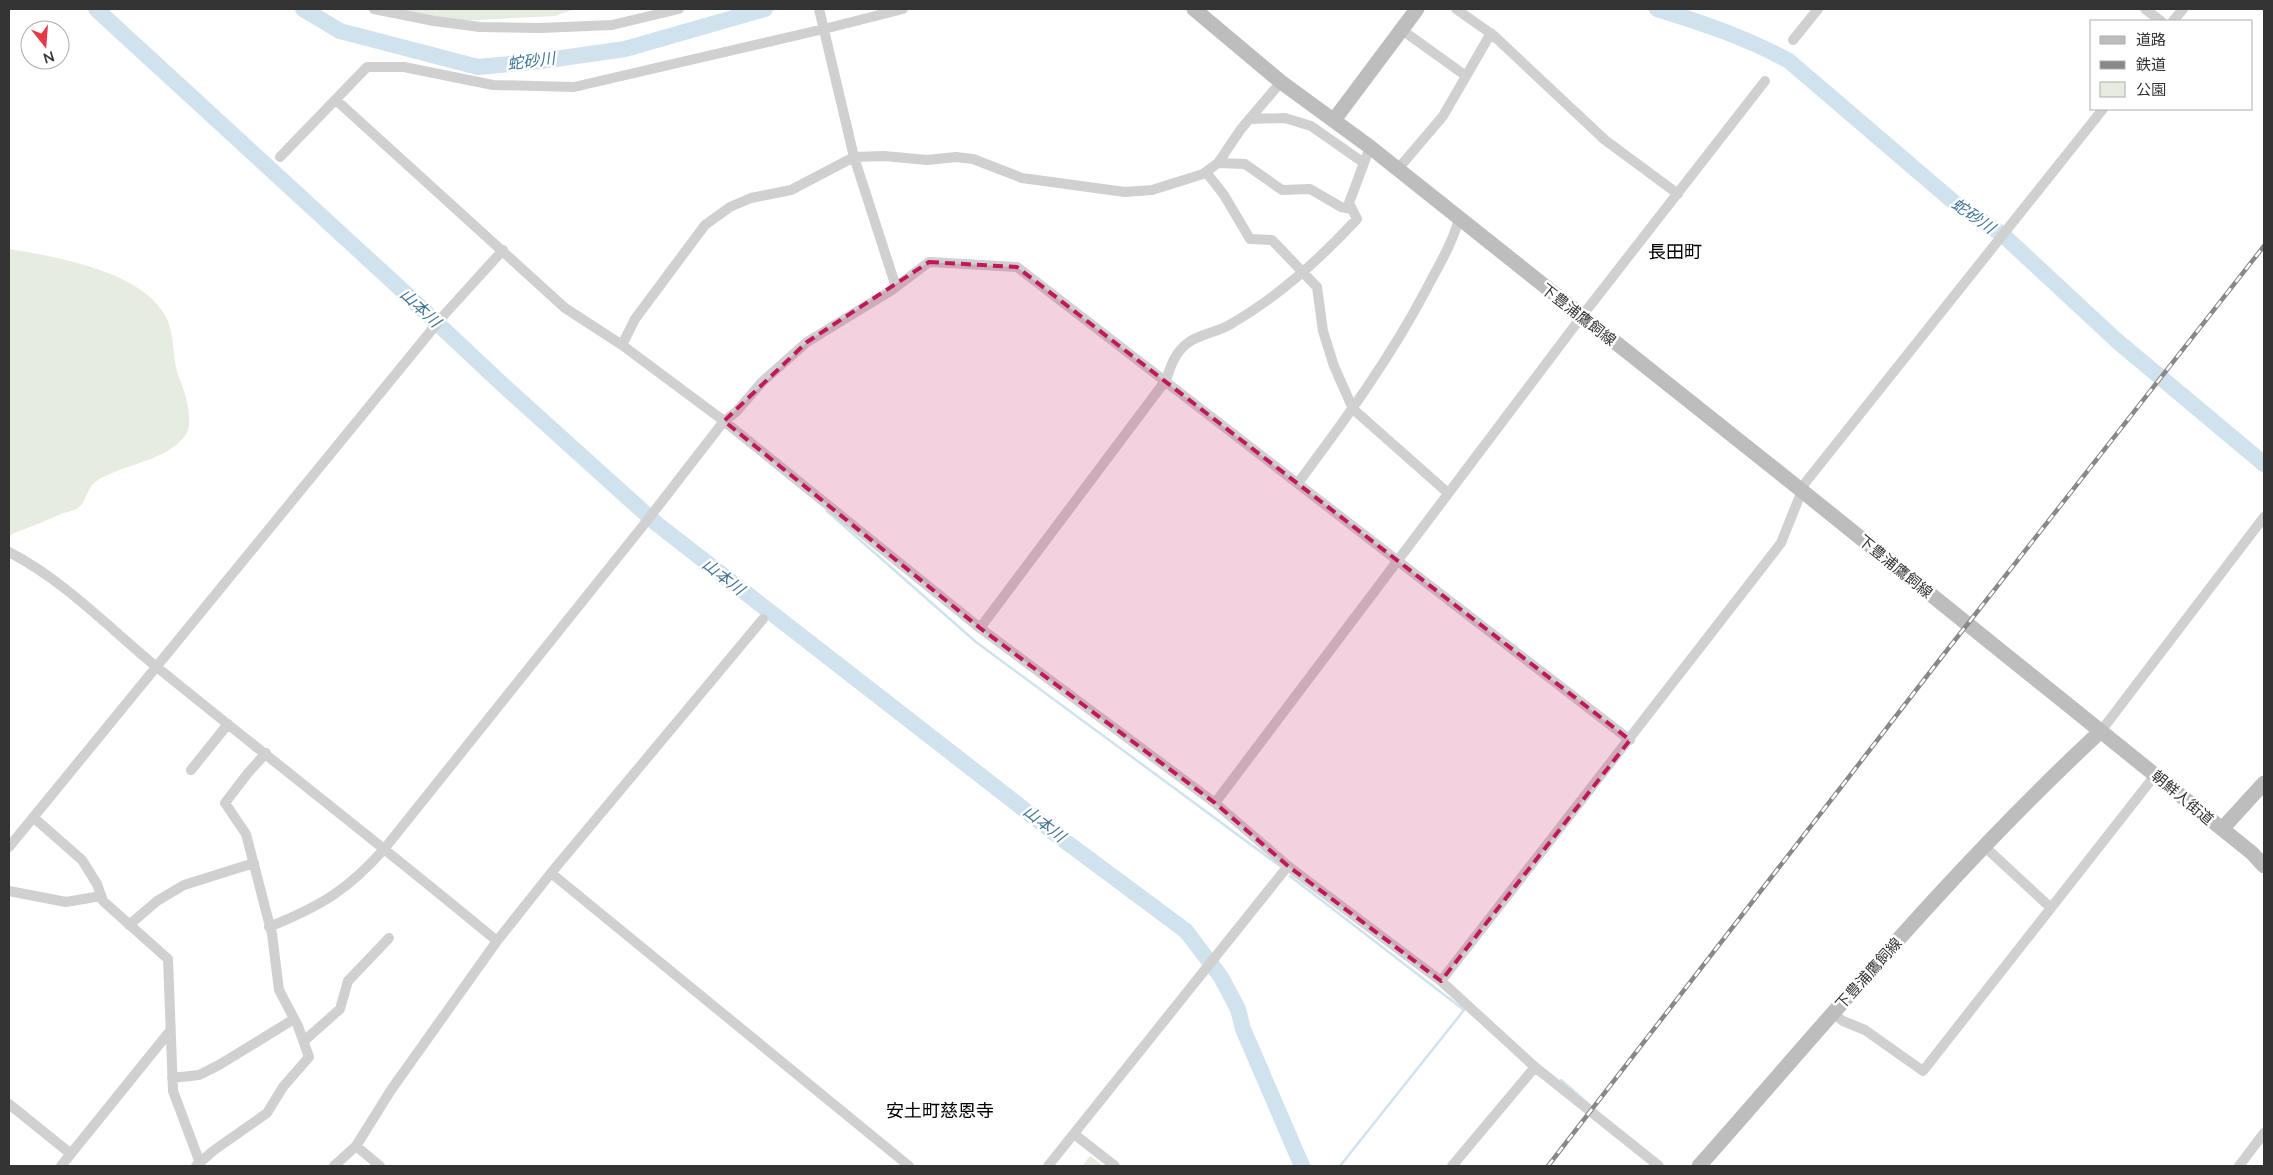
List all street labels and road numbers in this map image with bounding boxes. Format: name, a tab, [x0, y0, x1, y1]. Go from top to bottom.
street label: 下豊浦鷹飼線	[1538, 279, 1620, 349]
street label: 下豊浦鷹飼線	[1855, 531, 1937, 601]
street label: 朝鮮人街道	[2148, 766, 2218, 828]
street label: 下豊浦鷹飼線	[1831, 934, 1905, 1012]

